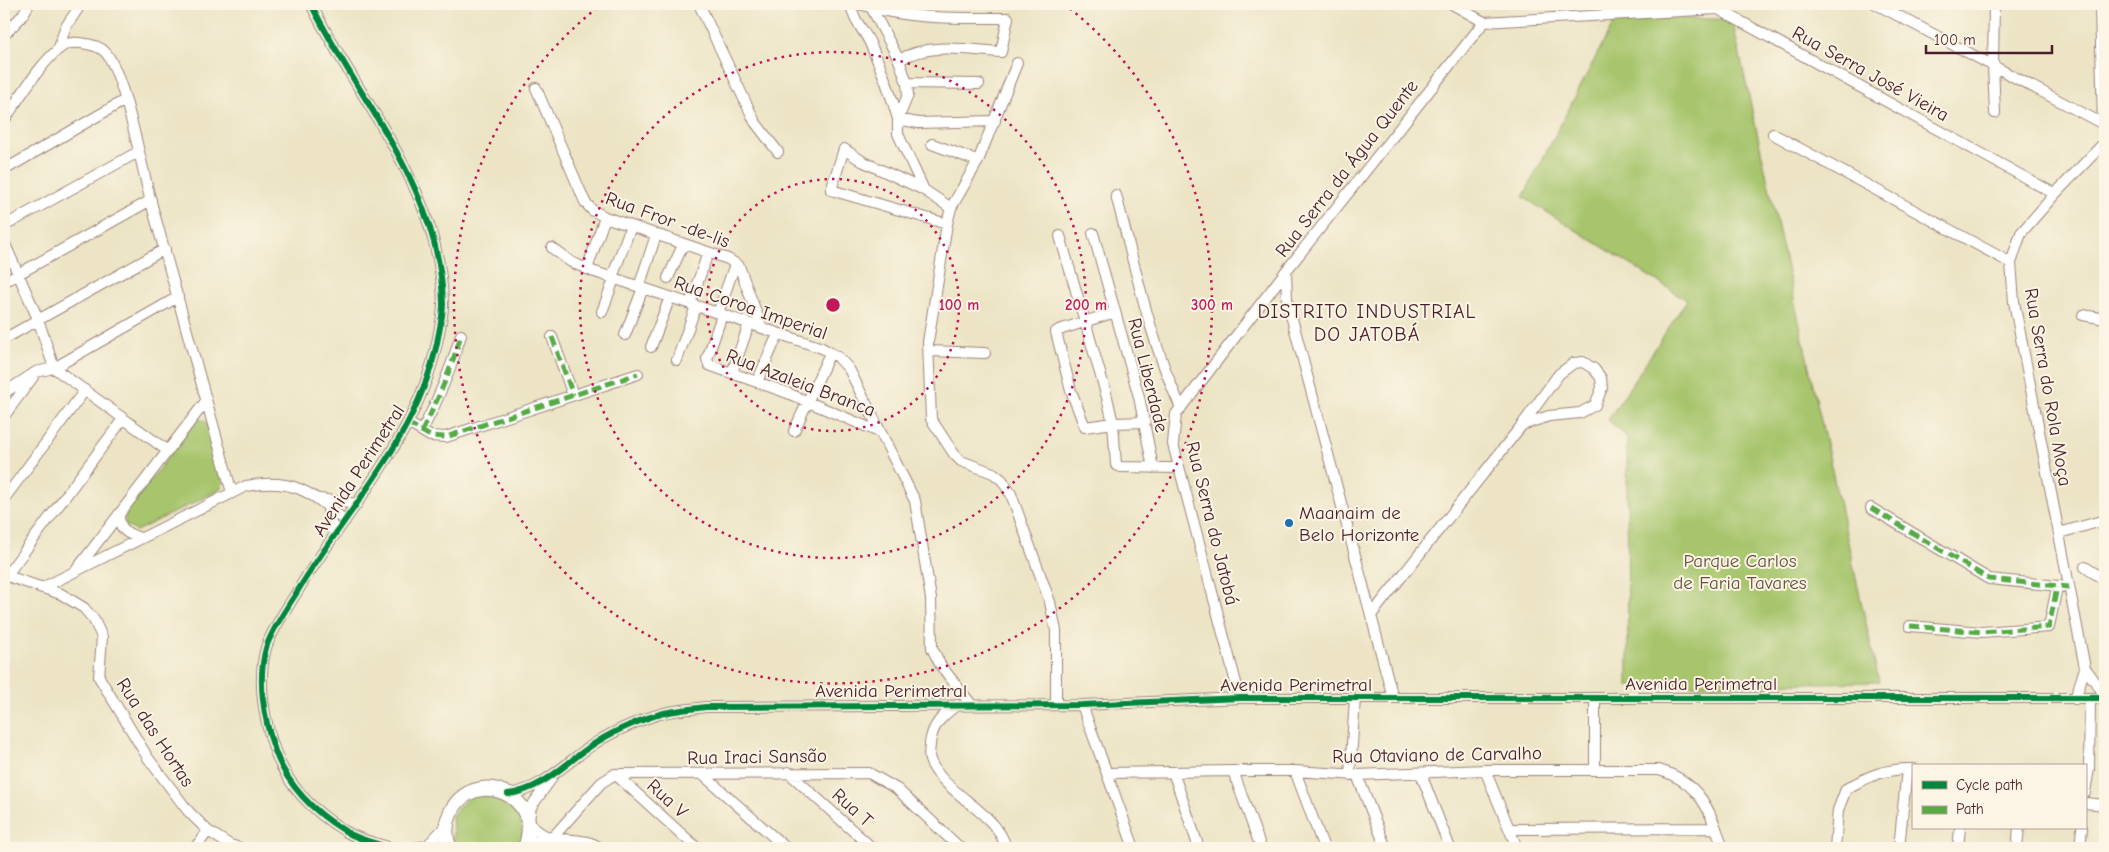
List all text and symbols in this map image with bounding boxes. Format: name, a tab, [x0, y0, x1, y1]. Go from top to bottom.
street label: Rua Serra José Vieira	[1788, 22, 1953, 126]
scale bar	[1926, 22, 2053, 54]
text: 100 m	[1934, 31, 1976, 49]
street label: Rua Serra da Água Quente	[1271, 76, 1423, 262]
street label: Rua Fror -de-lis	[603, 187, 733, 253]
street label: Rua Coroa Imperial	[671, 271, 830, 345]
street label: Rua Serra do Rola Moça	[2020, 286, 2076, 488]
centre of rings	[824, 296, 842, 314]
text: 100 m	[939, 296, 979, 314]
text: 200 m	[1065, 296, 1107, 314]
text: 300 m	[1191, 296, 1233, 314]
district label: DISTRITO INDUSTRIAL DO JATOBÁ	[1257, 300, 1477, 346]
street label: Rua Liberdade	[1123, 316, 1173, 435]
street label: Rua Azaleia Branca	[723, 344, 878, 422]
street label: Avenida Perimetral	[308, 401, 410, 540]
street label: Rua Serra do Jatobá	[1181, 439, 1243, 607]
place label: Maanaim de Belo Horizonte	[1299, 502, 1419, 546]
marker: Maanaim de Belo Horizonte	[1283, 517, 1295, 529]
park label: Parque Carlos de Faria Tavares	[1673, 550, 1807, 594]
street label: Avenida Perimetral	[1625, 673, 1777, 695]
street label: Rua das Hortas	[112, 674, 199, 791]
street label: Avenida Perimetral	[1220, 674, 1372, 696]
street label: Avenida Perimetral	[815, 680, 967, 702]
street label: Rua Otaviano de Carvalho	[1332, 742, 1542, 768]
street label: Rua Iraci Sansão	[687, 745, 827, 769]
legend	[1912, 764, 2086, 830]
street label: Rua V	[642, 775, 693, 823]
text: Cycle path	[1956, 776, 2023, 794]
street label: Rua T	[827, 784, 877, 832]
text: Path	[1956, 800, 1984, 818]

